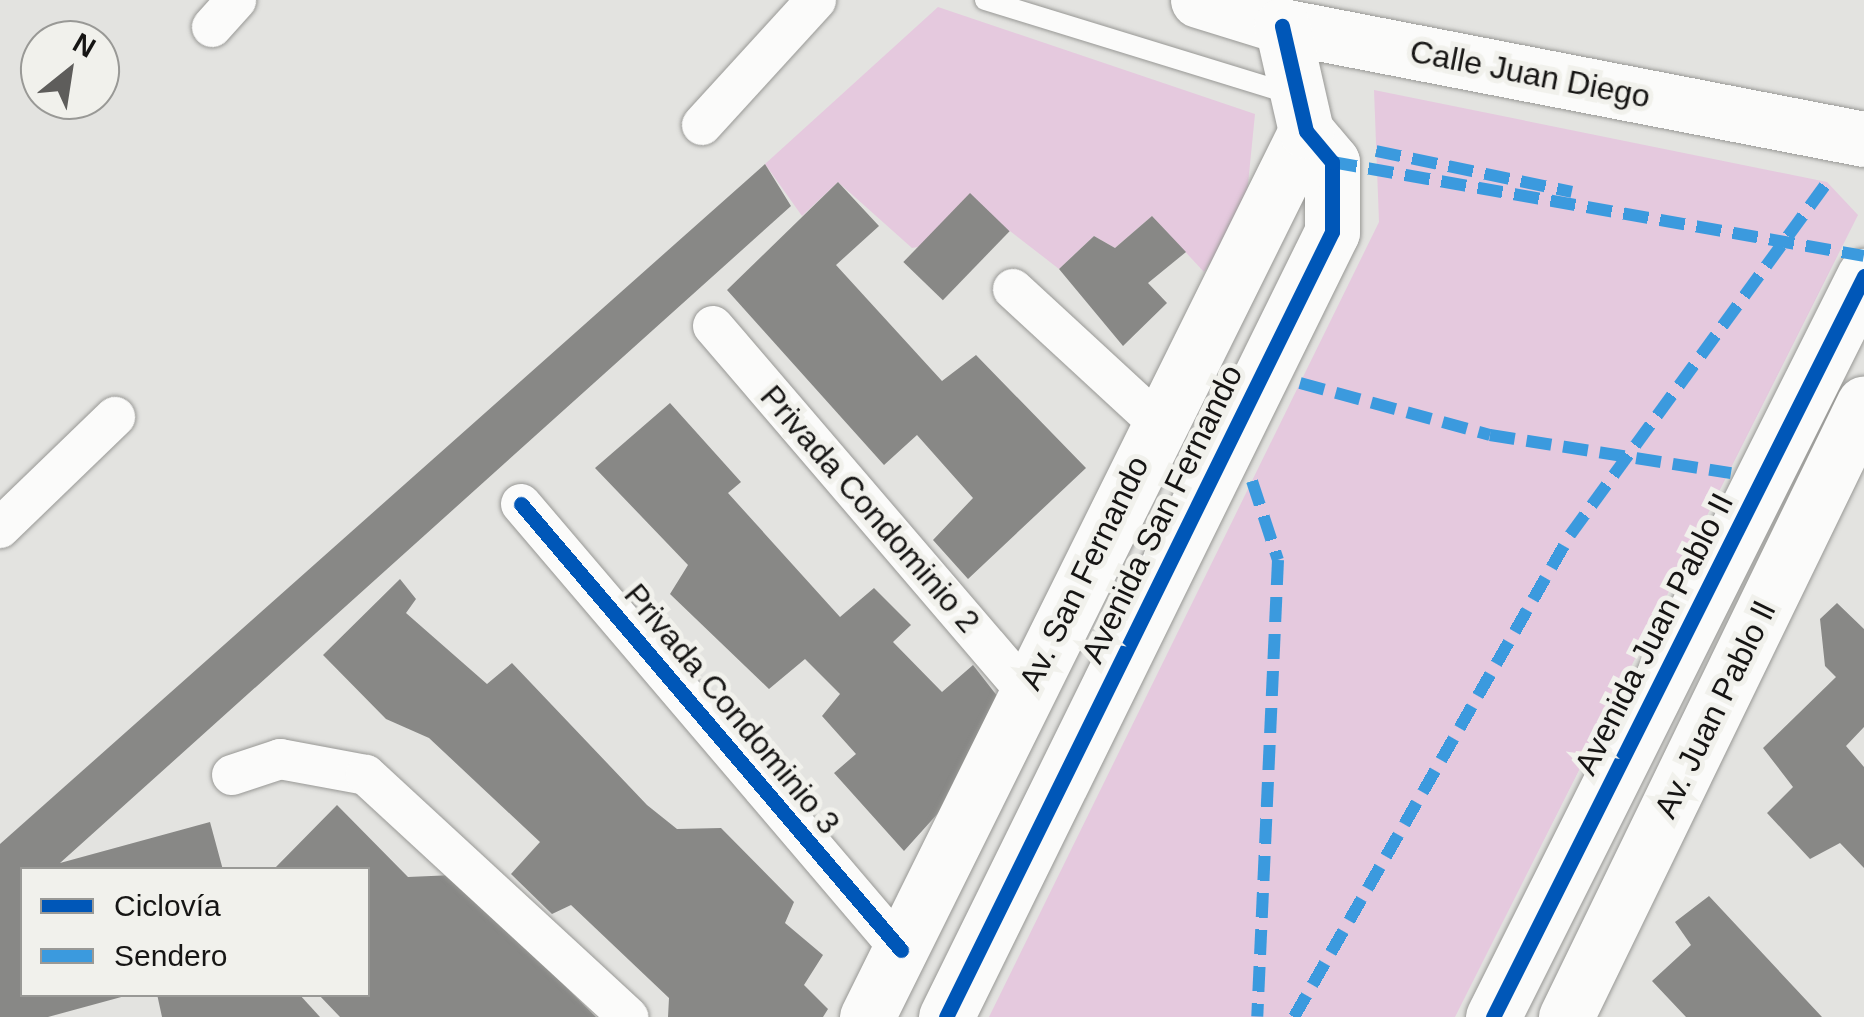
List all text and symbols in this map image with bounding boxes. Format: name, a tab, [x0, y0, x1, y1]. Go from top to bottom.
north arrow	[20, 20, 120, 120]
text: N	[68, 27, 101, 64]
street label: Calle Juan Diego	[1407, 32, 1653, 116]
street label: Avenida San Fernando	[1073, 359, 1251, 669]
street label: Privada Condominio 2	[752, 378, 988, 640]
street label: Av. San Fernando	[1011, 450, 1157, 696]
street label: Avenida Juan Pablo II	[1566, 487, 1742, 781]
street label: Privada Condominio 3	[616, 576, 848, 842]
street label: Av. Juan Pablo ll	[1646, 596, 1784, 824]
legend	[20, 867, 370, 997]
text: Ciclovía	[114, 889, 221, 922]
text: Sendero	[114, 939, 227, 972]

